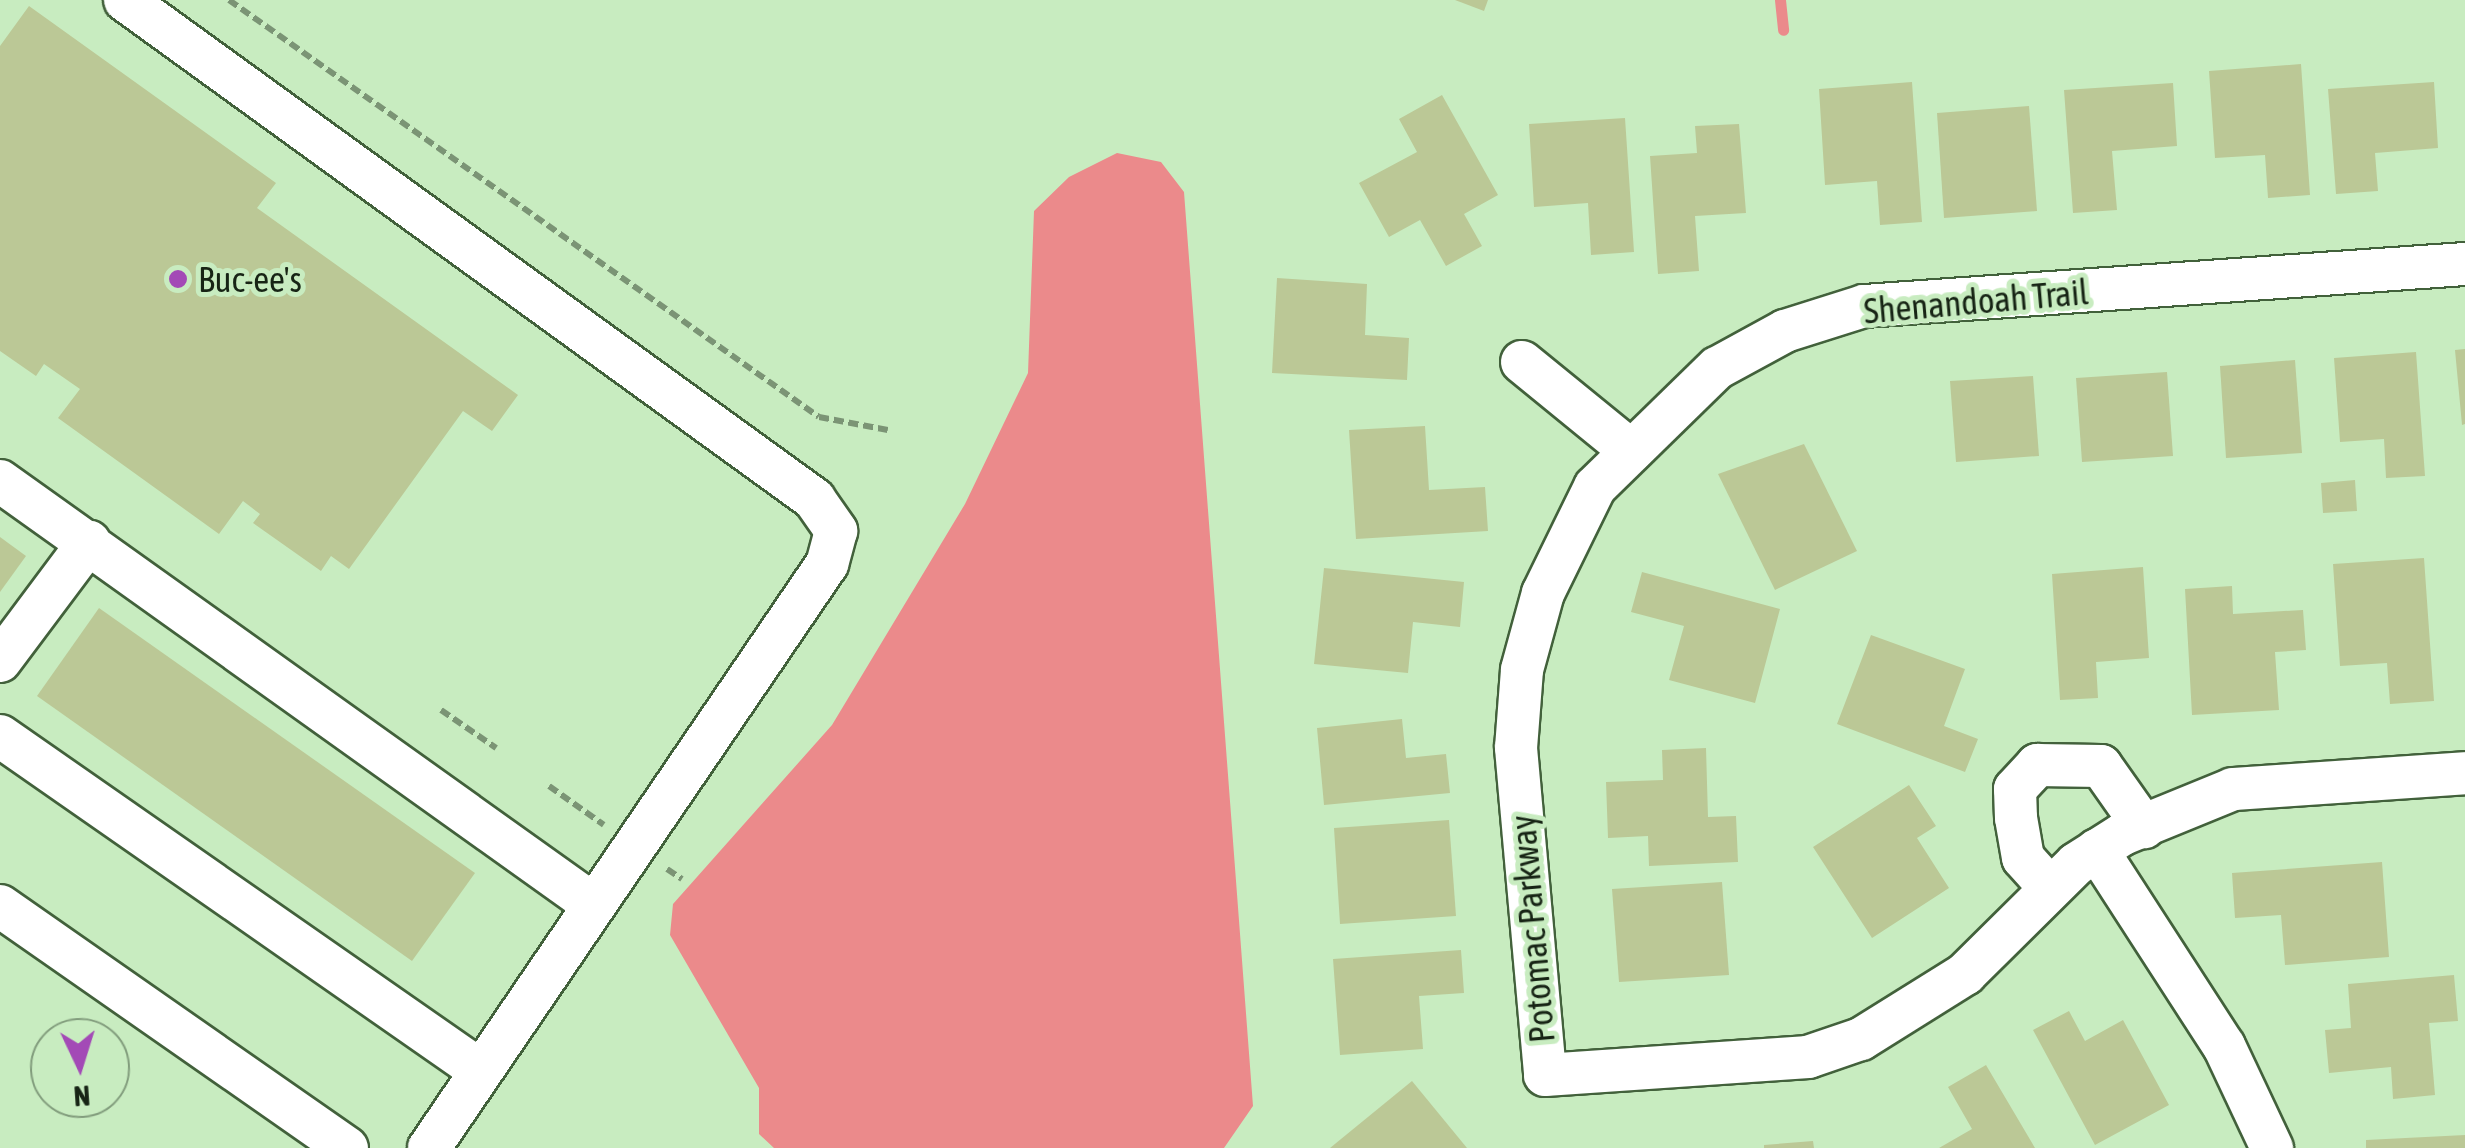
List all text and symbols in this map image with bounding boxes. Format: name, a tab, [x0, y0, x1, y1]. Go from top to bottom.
place label: Buc-ee's	[198, 258, 302, 300]
marker: Buc-ee's	[167, 268, 189, 290]
street label: Shenandoah Trail	[1862, 270, 2090, 332]
street label: Potomac Parkway	[1501, 813, 1563, 1045]
north arrow	[30, 1018, 130, 1118]
text: N	[73, 1079, 91, 1112]

